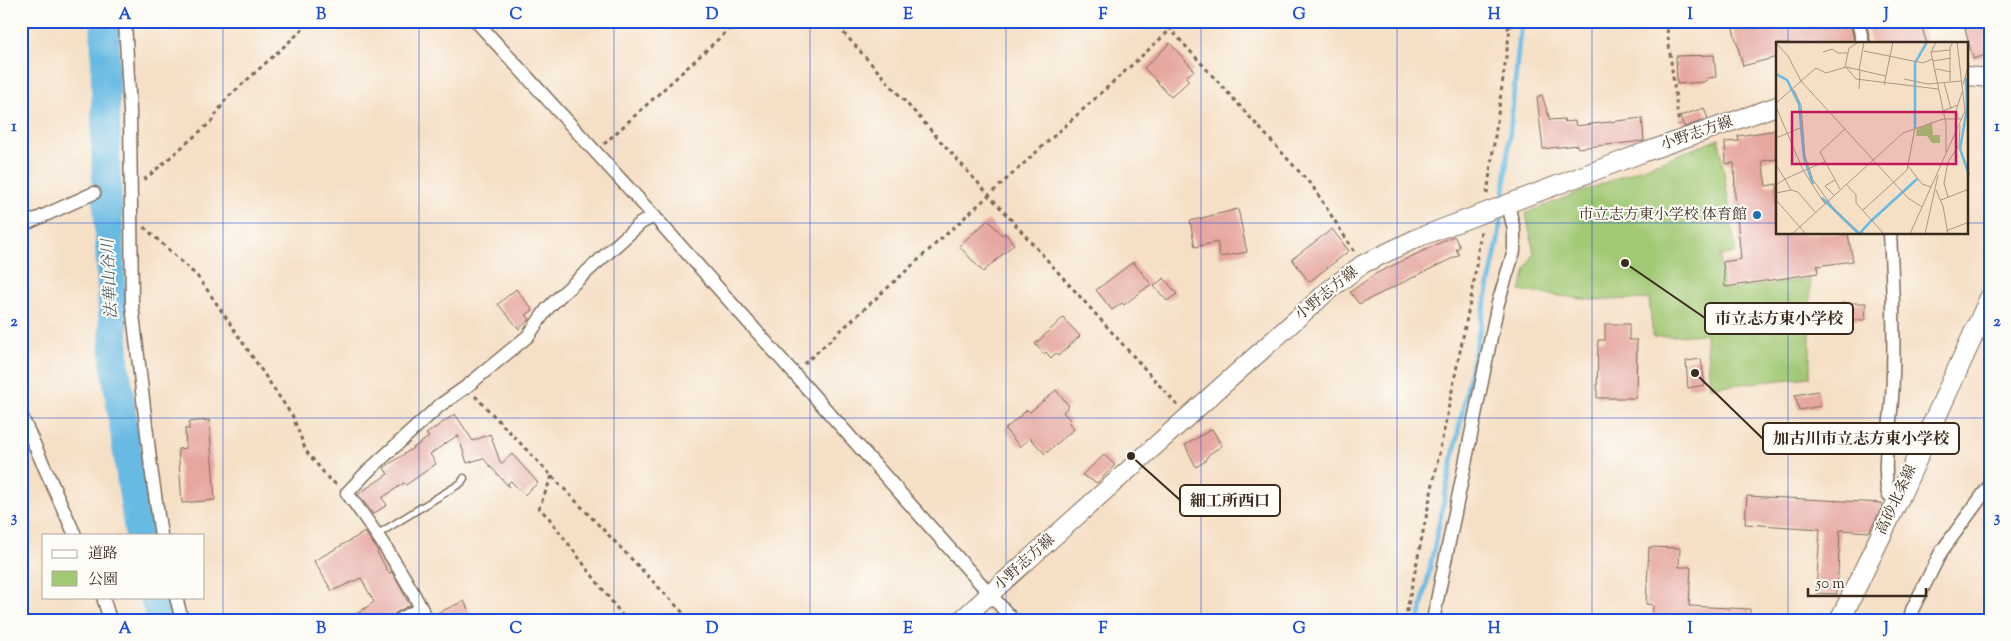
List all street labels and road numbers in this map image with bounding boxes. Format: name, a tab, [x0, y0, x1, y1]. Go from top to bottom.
street label: 小野志方線	[1658, 112, 1736, 156]
street label: 小野志方線	[1291, 262, 1363, 326]
street label: 高砂北条線	[1872, 462, 1922, 538]
street label: 小野志方線	[990, 530, 1060, 596]

